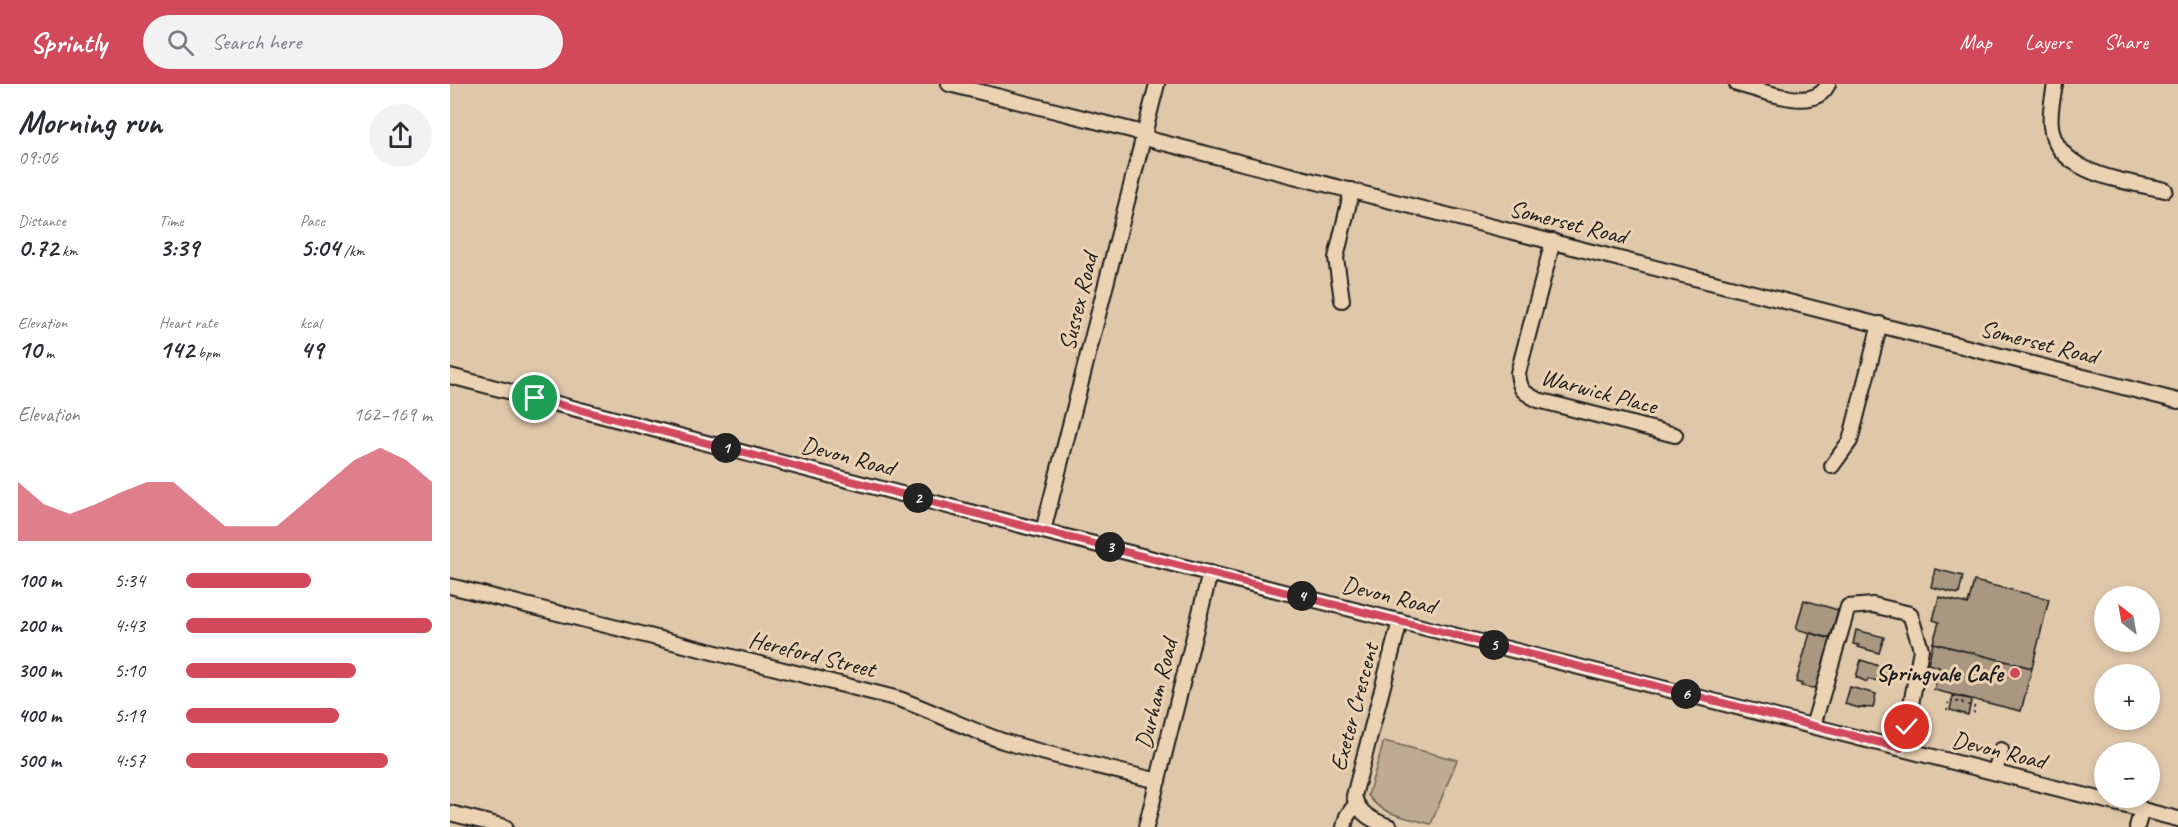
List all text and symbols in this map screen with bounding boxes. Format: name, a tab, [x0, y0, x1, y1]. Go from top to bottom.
search box	[143, 15, 563, 69]
text: Sprintly	[30, 25, 107, 60]
icon: search	[164, 26, 197, 59]
text: Search here	[212, 28, 301, 56]
text: Map	[1959, 29, 1992, 55]
text: Layers	[2025, 29, 2071, 55]
text: Share	[2104, 29, 2148, 55]
text: Morning run	[18, 101, 162, 143]
button: share	[369, 104, 432, 167]
text: 09:06	[18, 145, 58, 170]
street label: Somerset Road	[1506, 193, 1633, 252]
text: Distance	[18, 211, 66, 231]
text: Time	[159, 211, 183, 231]
text: Pace	[300, 211, 325, 231]
text: 0.72	[18, 231, 58, 264]
text: 3:39	[159, 231, 199, 264]
text: 5:04	[300, 231, 340, 264]
text: km	[58, 241, 78, 261]
text: /km	[340, 241, 365, 261]
street label: Sussex Road	[1051, 247, 1105, 354]
text: Elevation	[18, 313, 67, 333]
text: Heart rate	[159, 313, 217, 333]
text: kcal	[300, 313, 321, 333]
street label: Somerset Road	[1977, 313, 2104, 372]
text: 10	[18, 333, 41, 366]
text: 142	[159, 333, 194, 366]
text: 49	[300, 333, 323, 366]
text: m	[41, 343, 54, 363]
text: bpm	[194, 343, 220, 363]
street label: Warwick Place	[1538, 361, 1662, 421]
pin	[509, 372, 560, 423]
icon: arrive	[518, 381, 551, 414]
text: Elevation	[18, 402, 80, 427]
text: 162–169 m	[353, 402, 432, 427]
street label: Devon Road	[798, 429, 901, 484]
pin: 1	[711, 433, 741, 463]
text: 1	[722, 438, 730, 458]
pin: 2	[903, 483, 933, 513]
text: 2	[914, 488, 922, 508]
pin: 3	[1095, 532, 1125, 562]
text: 3	[1106, 537, 1114, 557]
text: 100 m	[18, 568, 61, 593]
text: 5:34	[114, 568, 145, 593]
street label: Devon Road	[1339, 569, 1442, 622]
pin: 4	[1287, 581, 1317, 611]
text: 4	[1298, 586, 1306, 606]
north arrow	[2094, 586, 2160, 652]
map controls	[2094, 586, 2160, 808]
text: 200 m	[18, 613, 61, 638]
text: 4:43	[114, 613, 145, 638]
street label: Hereford Street	[746, 624, 880, 685]
pin: 5	[1479, 630, 1509, 660]
street label: Durham Road	[1128, 632, 1185, 752]
text: 5	[1491, 635, 1497, 655]
street label: Exeter Crescent	[1323, 638, 1386, 774]
text: 300 m	[18, 658, 61, 683]
text: 5:10	[114, 658, 145, 683]
place label: Springvale Cafe	[1876, 658, 2005, 688]
button: +	[2094, 664, 2160, 730]
marker: Springvale Cafe	[2008, 666, 2022, 680]
pin: 6	[1671, 679, 1701, 709]
text: 6	[1682, 684, 1690, 704]
pin	[1881, 701, 1932, 752]
text: 400 m	[18, 703, 61, 728]
text: 5:19	[114, 703, 145, 728]
icon: check	[1890, 710, 1923, 743]
street label: Devon Road	[1949, 724, 2052, 777]
button: −	[2094, 742, 2160, 808]
text: 500 m	[18, 748, 61, 773]
text: 4:57	[114, 748, 145, 773]

